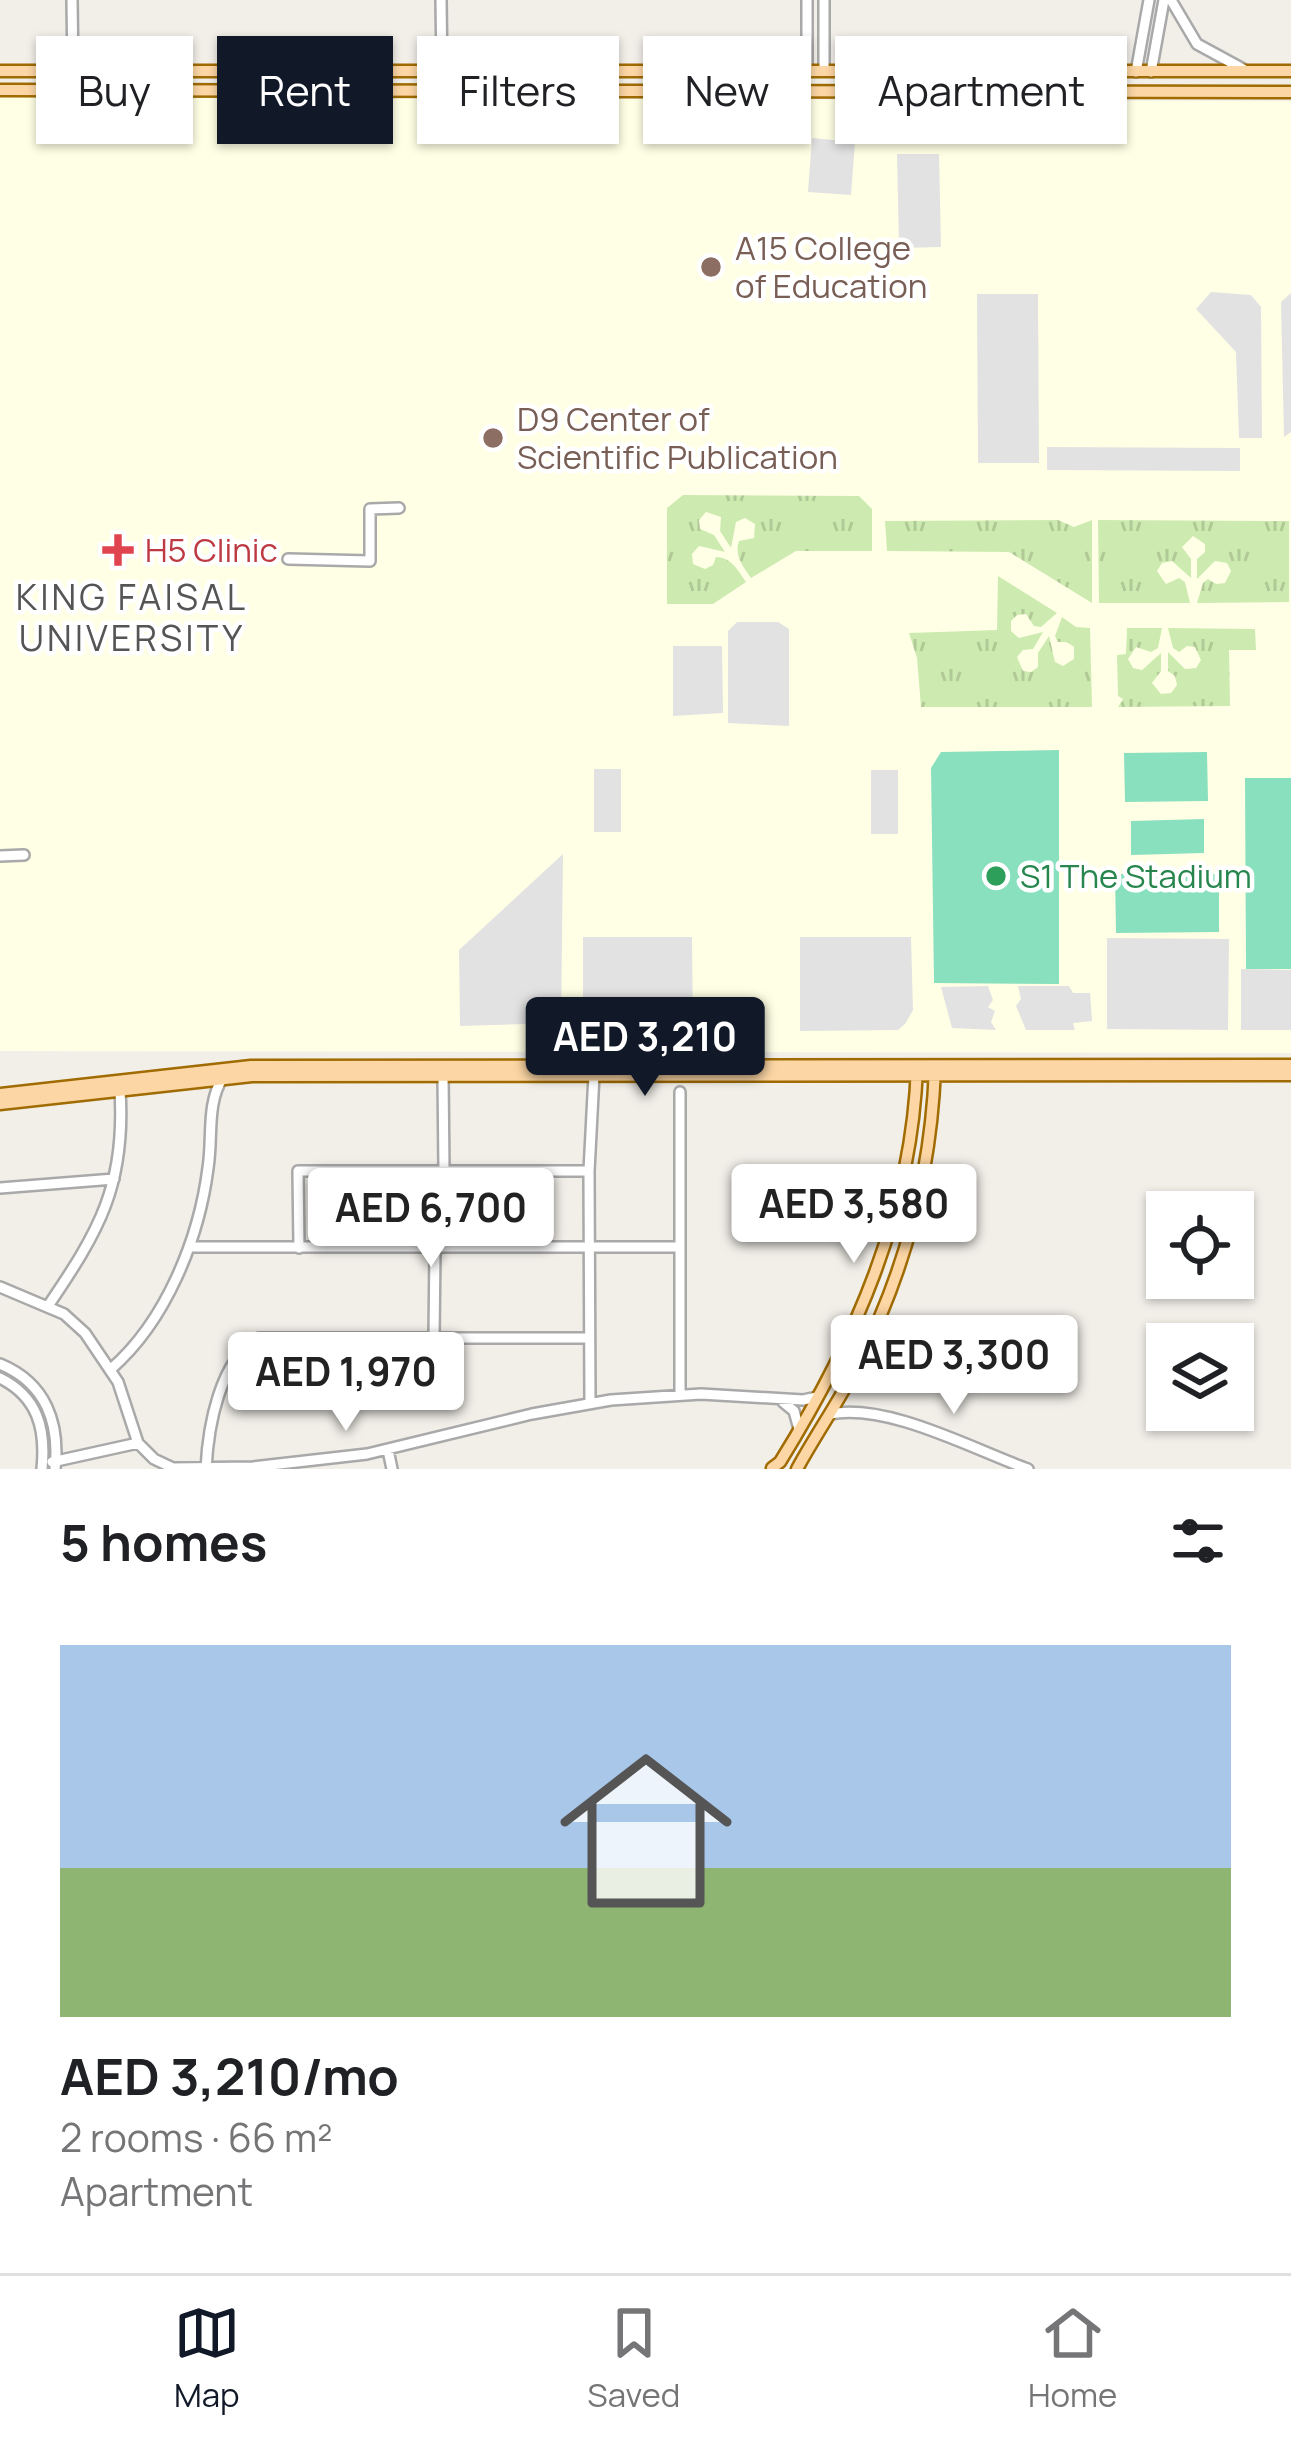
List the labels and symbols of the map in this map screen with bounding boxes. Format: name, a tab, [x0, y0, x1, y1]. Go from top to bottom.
place label: A15 College of Education	[735, 225, 927, 308]
marker: A15 College of Education	[698, 254, 724, 280]
place label: D9 Center of Scientific Publication	[517, 396, 838, 479]
marker: D9 Center of Scientific Publication	[480, 425, 506, 451]
place label: H5 Clinic	[145, 527, 278, 572]
marker: H5 Clinic	[102, 534, 134, 566]
district label: KING FAISAL UNIVERSITY	[16, 572, 248, 662]
place label: S1 The Stadium	[1020, 853, 1252, 898]
marker: S1 The Stadium	[983, 863, 1009, 889]
pin: AED 3,210	[508, 997, 782, 1099]
pin: AED 3,580	[717, 1164, 991, 1266]
pin: AED 6,700	[294, 1168, 568, 1270]
pin: AED 3,300	[817, 1315, 1091, 1417]
pin: AED 1,970	[209, 1332, 483, 1434]

